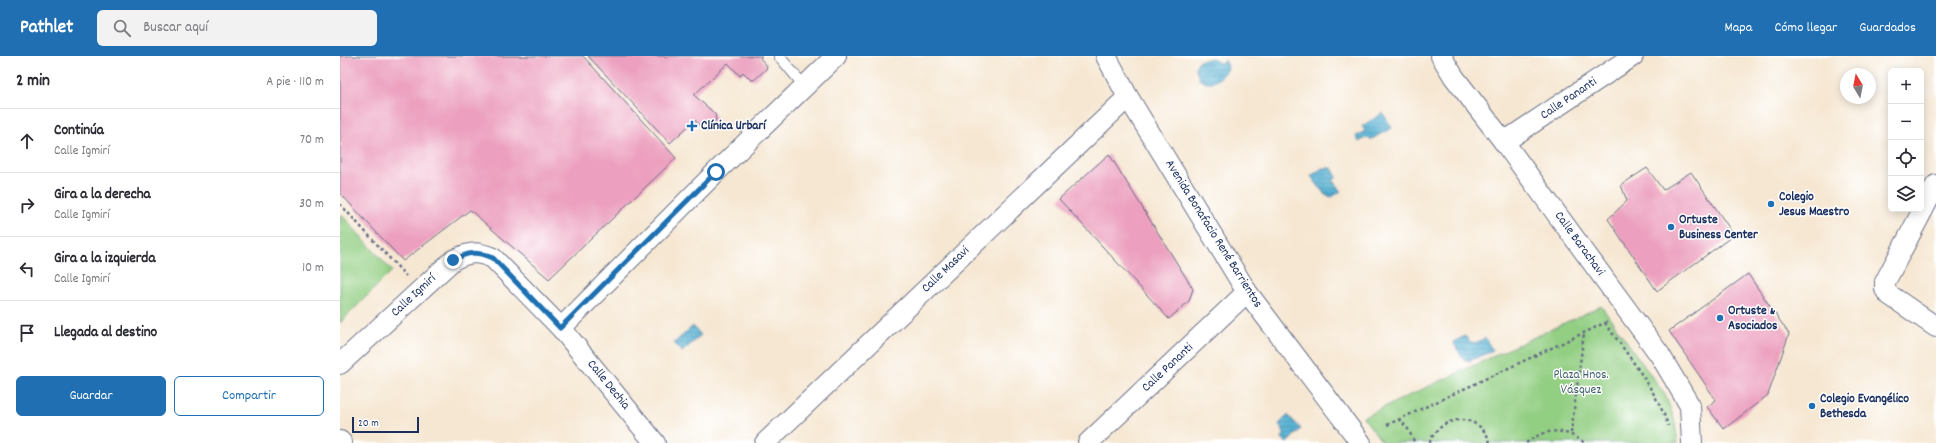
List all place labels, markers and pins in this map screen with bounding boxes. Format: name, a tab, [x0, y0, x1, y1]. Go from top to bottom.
place label: Clínica Urbarí	[701, 117, 767, 136]
marker: Clínica Urbarí	[686, 120, 698, 132]
place label: Colegio Jesus Maestro	[1779, 188, 1850, 222]
marker: Colegio Jesus Maestro	[1766, 199, 1776, 209]
place label: Ortuste Business Center	[1679, 211, 1759, 245]
marker: Ortuste Business Center	[1666, 222, 1676, 232]
place label: Ortuste & Asociados	[1728, 302, 1778, 336]
marker: Ortuste & Asociados	[1715, 313, 1725, 323]
place label: Colegio Evangélico Bethesda	[1820, 390, 1909, 424]
marker: Colegio Evangélico Bethesda	[1807, 401, 1817, 411]

